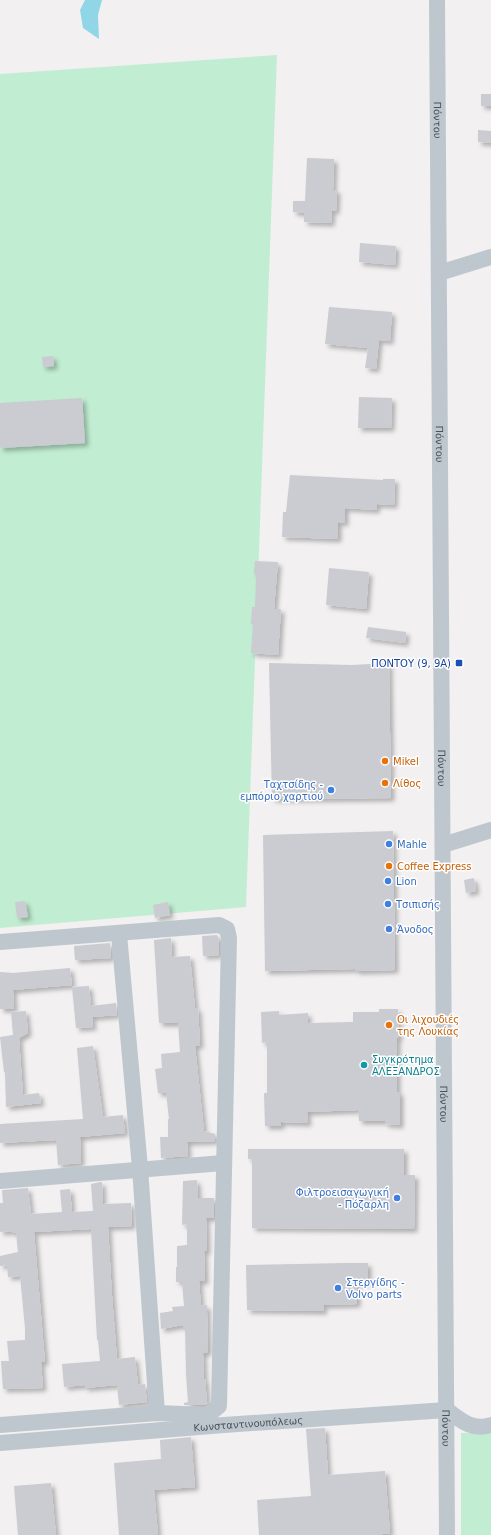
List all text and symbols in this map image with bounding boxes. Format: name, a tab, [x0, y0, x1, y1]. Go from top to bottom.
street label: Πόντου	[432, 101, 443, 139]
street label: Πόντου	[434, 425, 446, 463]
place label: ΠΟΝΤΟΥ (9, 9Α)	[371, 658, 451, 669]
marker: ΠΟΝΤΟΥ (9, 9Α)	[454, 658, 464, 668]
street label: Πόντου	[436, 749, 448, 787]
marker: Mikel	[380, 756, 390, 766]
place label: Mikel	[393, 756, 419, 767]
marker: Λίθος	[380, 778, 390, 788]
place label: Λίθος	[393, 778, 421, 789]
place label: Ταχτσίδης - εμπόριο χαρτιού	[240, 779, 323, 802]
marker: Ταχτσίδης - εμπόριο χαρτιού	[326, 785, 336, 795]
marker: Mahle	[384, 839, 394, 849]
place label: Mahle	[397, 839, 427, 850]
marker: Coffee Express	[384, 861, 394, 871]
place label: Coffee Express	[397, 861, 472, 872]
marker: Lion	[383, 876, 393, 886]
place label: Lion	[396, 876, 417, 887]
marker: Τσιπισής	[383, 899, 393, 909]
place label: Τσιπισής	[395, 899, 440, 910]
marker: Άνοδος	[384, 924, 394, 934]
place label: Άνοδος	[397, 924, 434, 935]
place label: Οι λιχουδιές της Λουκίας	[397, 1014, 459, 1037]
marker: Οι λιχουδιές της Λουκίας	[384, 1020, 394, 1030]
place label: Συγκρότημα ΑΛΕΞΑΝΔΡΟΣ	[372, 1054, 440, 1077]
marker: Συγκρότημα ΑΛΕΞΑΝΔΡΟΣ	[359, 1060, 369, 1070]
street label: Πόντου	[439, 1085, 450, 1123]
place label: Φιλτροεισαγωγική - Πόζαρλη	[296, 1187, 389, 1210]
marker: Φιλτροεισαγωγική - Πόζαρλη	[392, 1193, 402, 1203]
place label: Στεργίδης - Volvo parts	[346, 1277, 405, 1300]
marker: Στεργίδης - Volvo parts	[333, 1283, 343, 1293]
street label: Πόντου	[441, 1409, 452, 1447]
street label: Κωνσταντινουπόλεως	[193, 1414, 303, 1433]

